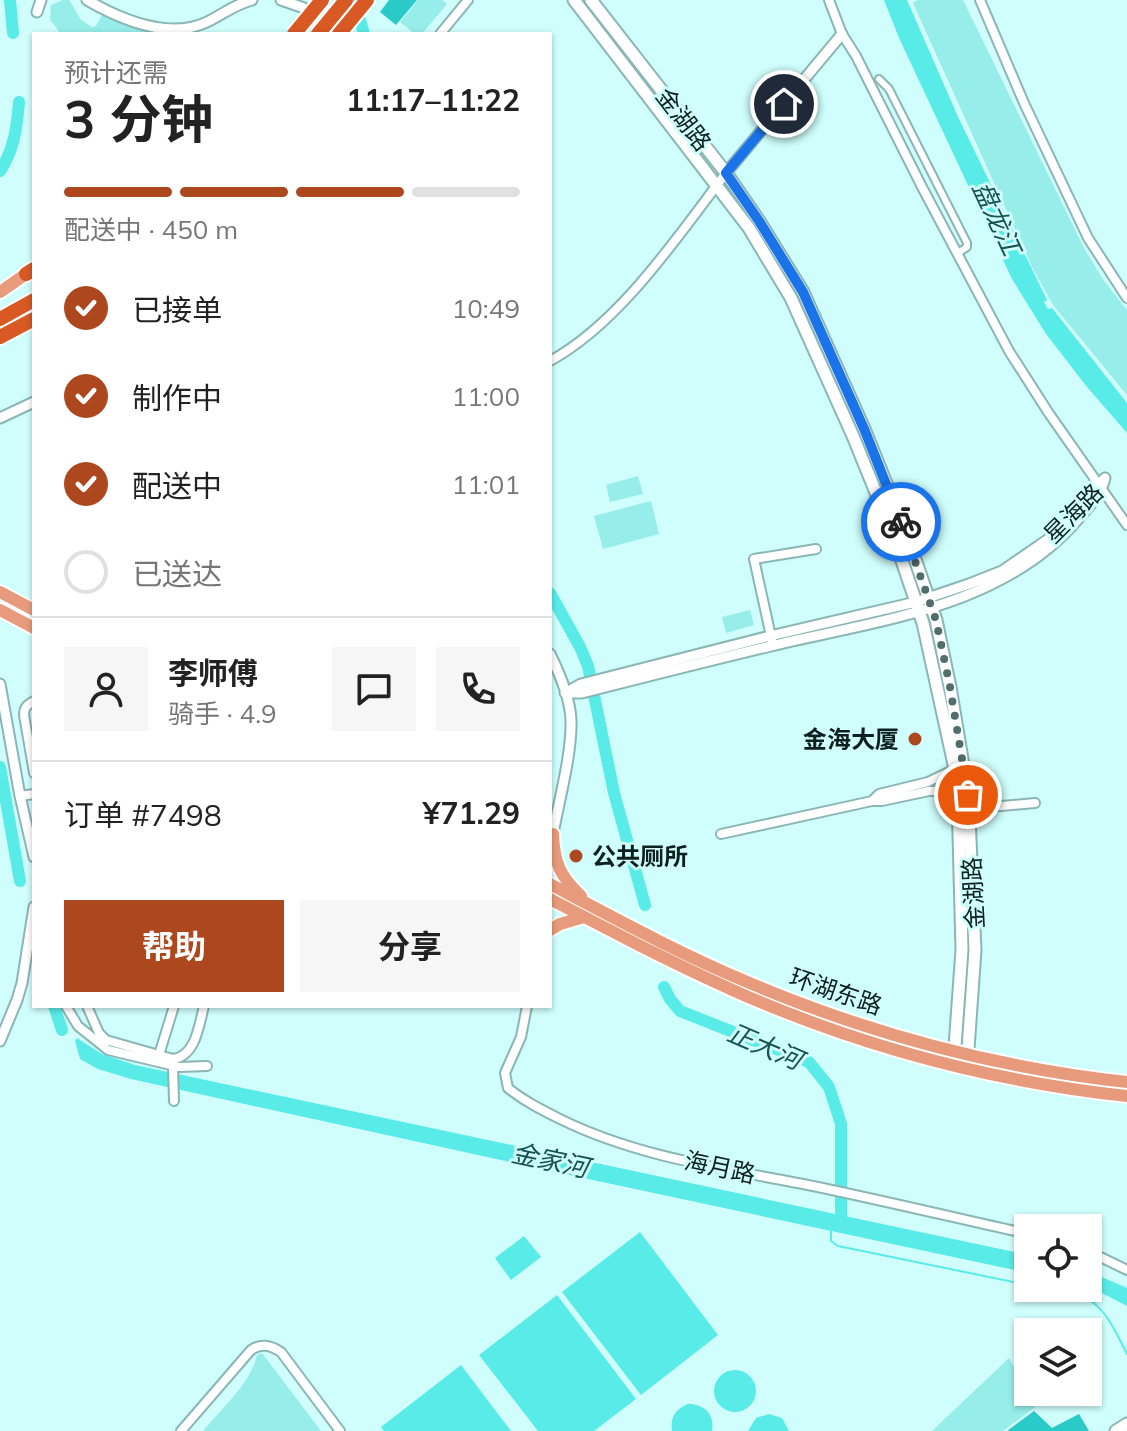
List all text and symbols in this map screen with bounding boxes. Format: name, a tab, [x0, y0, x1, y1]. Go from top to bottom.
text: 预计还需	[64, 56, 168, 89]
pin	[750, 70, 818, 138]
text: 11:17–11:22	[346, 81, 520, 119]
street label: 金湖路	[650, 81, 718, 157]
icon: home	[762, 82, 806, 126]
text: 3 分钟	[64, 86, 213, 151]
water label: 盘龙江	[966, 176, 1030, 263]
text: 配送中 · 450 m	[64, 213, 238, 246]
icon: check	[64, 286, 108, 330]
text: 已接单	[132, 291, 222, 329]
text: 10:49	[452, 292, 520, 325]
icon: check	[64, 374, 108, 418]
text: 制作中	[132, 379, 222, 417]
text: 11:00	[452, 380, 520, 413]
icon: check	[64, 462, 108, 506]
text: 配送中	[132, 467, 222, 505]
text: 11:01	[452, 468, 520, 501]
street label: 星海路	[1037, 477, 1109, 549]
courier	[861, 482, 941, 562]
icon: bike	[879, 500, 923, 544]
text: 已送达	[132, 555, 222, 593]
button: person	[64, 647, 148, 731]
button: chat	[332, 647, 416, 731]
button: phone	[436, 647, 520, 731]
text: 李师傅	[168, 654, 258, 692]
text: 骑手 · 4.9	[168, 697, 277, 730]
place label: 金海大厦	[803, 724, 899, 754]
marker: 金海大厦	[906, 730, 924, 748]
pin	[934, 761, 1002, 829]
icon: bag	[946, 773, 990, 817]
text: ¥71.29	[423, 794, 520, 832]
text: 订单 #7498	[64, 796, 222, 834]
place label: 公共厕所	[592, 841, 688, 871]
marker: 公共厕所	[567, 847, 585, 865]
street label: 金湖路	[956, 856, 990, 930]
button: 帮助	[64, 900, 284, 992]
button: 分享	[300, 900, 520, 992]
street label: 环湖东路	[786, 961, 886, 1021]
water label: 正大河	[723, 1016, 812, 1078]
water label: 金家河	[508, 1136, 596, 1185]
street label: 海月路	[682, 1145, 758, 1189]
map controls	[1014, 1214, 1102, 1406]
button: locate	[1014, 1214, 1102, 1302]
button: layers	[1014, 1318, 1102, 1406]

